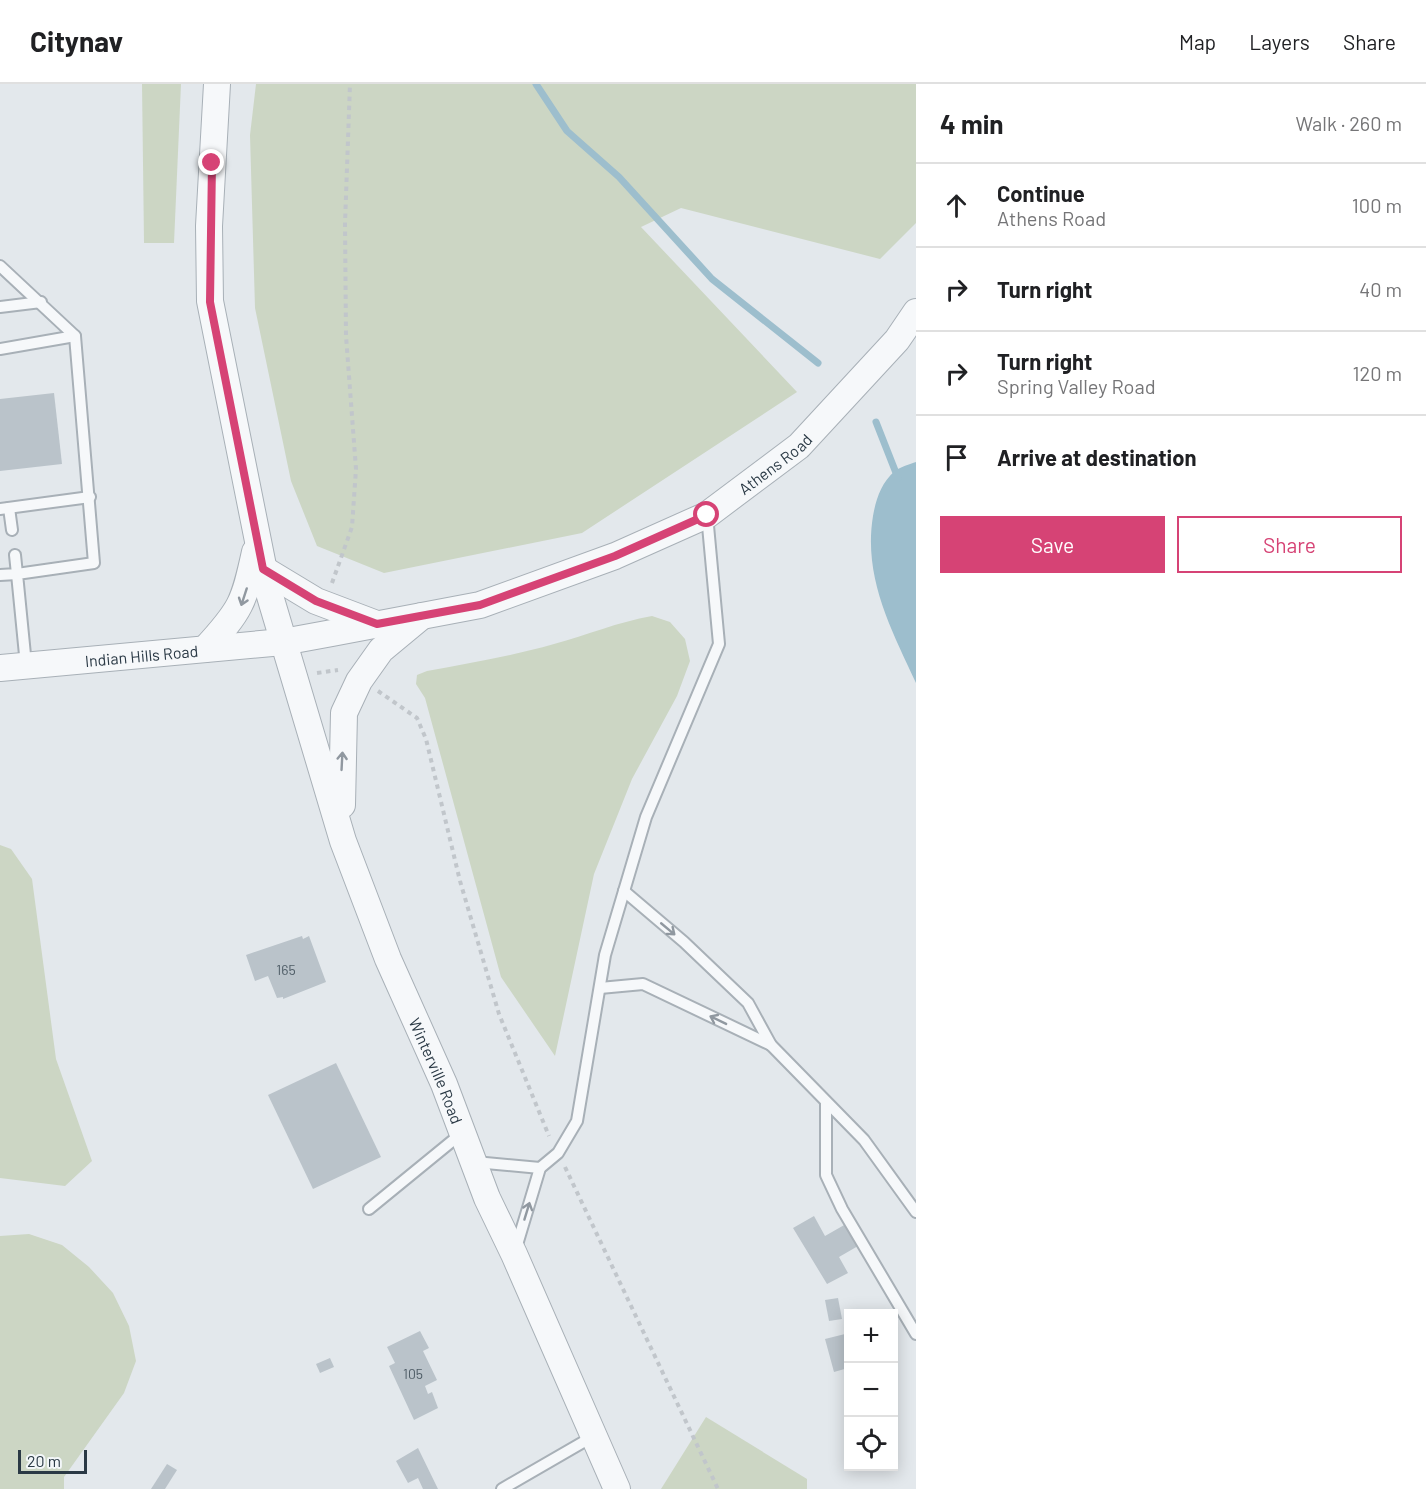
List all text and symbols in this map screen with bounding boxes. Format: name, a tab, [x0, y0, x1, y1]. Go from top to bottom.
text: Citynav	[30, 24, 123, 58]
text: Map	[1179, 29, 1216, 54]
text: Layers	[1249, 29, 1310, 54]
text: Share	[1343, 29, 1396, 54]
text: 4 min	[940, 108, 1004, 139]
text: Walk · 260 m	[1295, 111, 1402, 135]
route end	[198, 149, 224, 175]
text: Continue	[997, 180, 1085, 206]
icon: ahead	[940, 189, 973, 222]
text: 100 m	[1352, 193, 1402, 217]
text: Athens Road	[997, 206, 1106, 230]
icon: right	[940, 273, 973, 306]
text: Turn right	[997, 276, 1092, 302]
text: 40 m	[1359, 277, 1402, 301]
text: Turn right	[997, 348, 1092, 374]
icon: right	[940, 357, 973, 390]
text: 120 m	[1352, 361, 1402, 385]
text: Spring Valley Road	[997, 374, 1156, 398]
street label: Athens Road	[734, 429, 815, 498]
icon: arrive	[940, 441, 973, 474]
text: Arrive at destination	[997, 444, 1196, 470]
route start	[693, 501, 719, 527]
button: Save	[940, 516, 1165, 573]
button: Share	[1177, 516, 1402, 573]
one-way arrow	[238, 587, 249, 606]
street label: Indian Hills Road	[84, 640, 199, 670]
one-way arrow	[337, 752, 348, 772]
one-way arrow	[660, 922, 675, 936]
house number: 165	[276, 961, 296, 978]
street label: Winterville Road	[406, 1014, 468, 1126]
one-way arrow	[710, 1014, 728, 1026]
one-way arrow	[522, 1202, 533, 1221]
map controls	[844, 1309, 898, 1471]
button: +	[844, 1309, 898, 1363]
button: −	[844, 1363, 898, 1417]
house number: 105	[403, 1365, 423, 1382]
button: locate	[844, 1417, 898, 1471]
scale bar	[18, 1447, 87, 1474]
text: 20 m	[27, 1451, 61, 1470]

